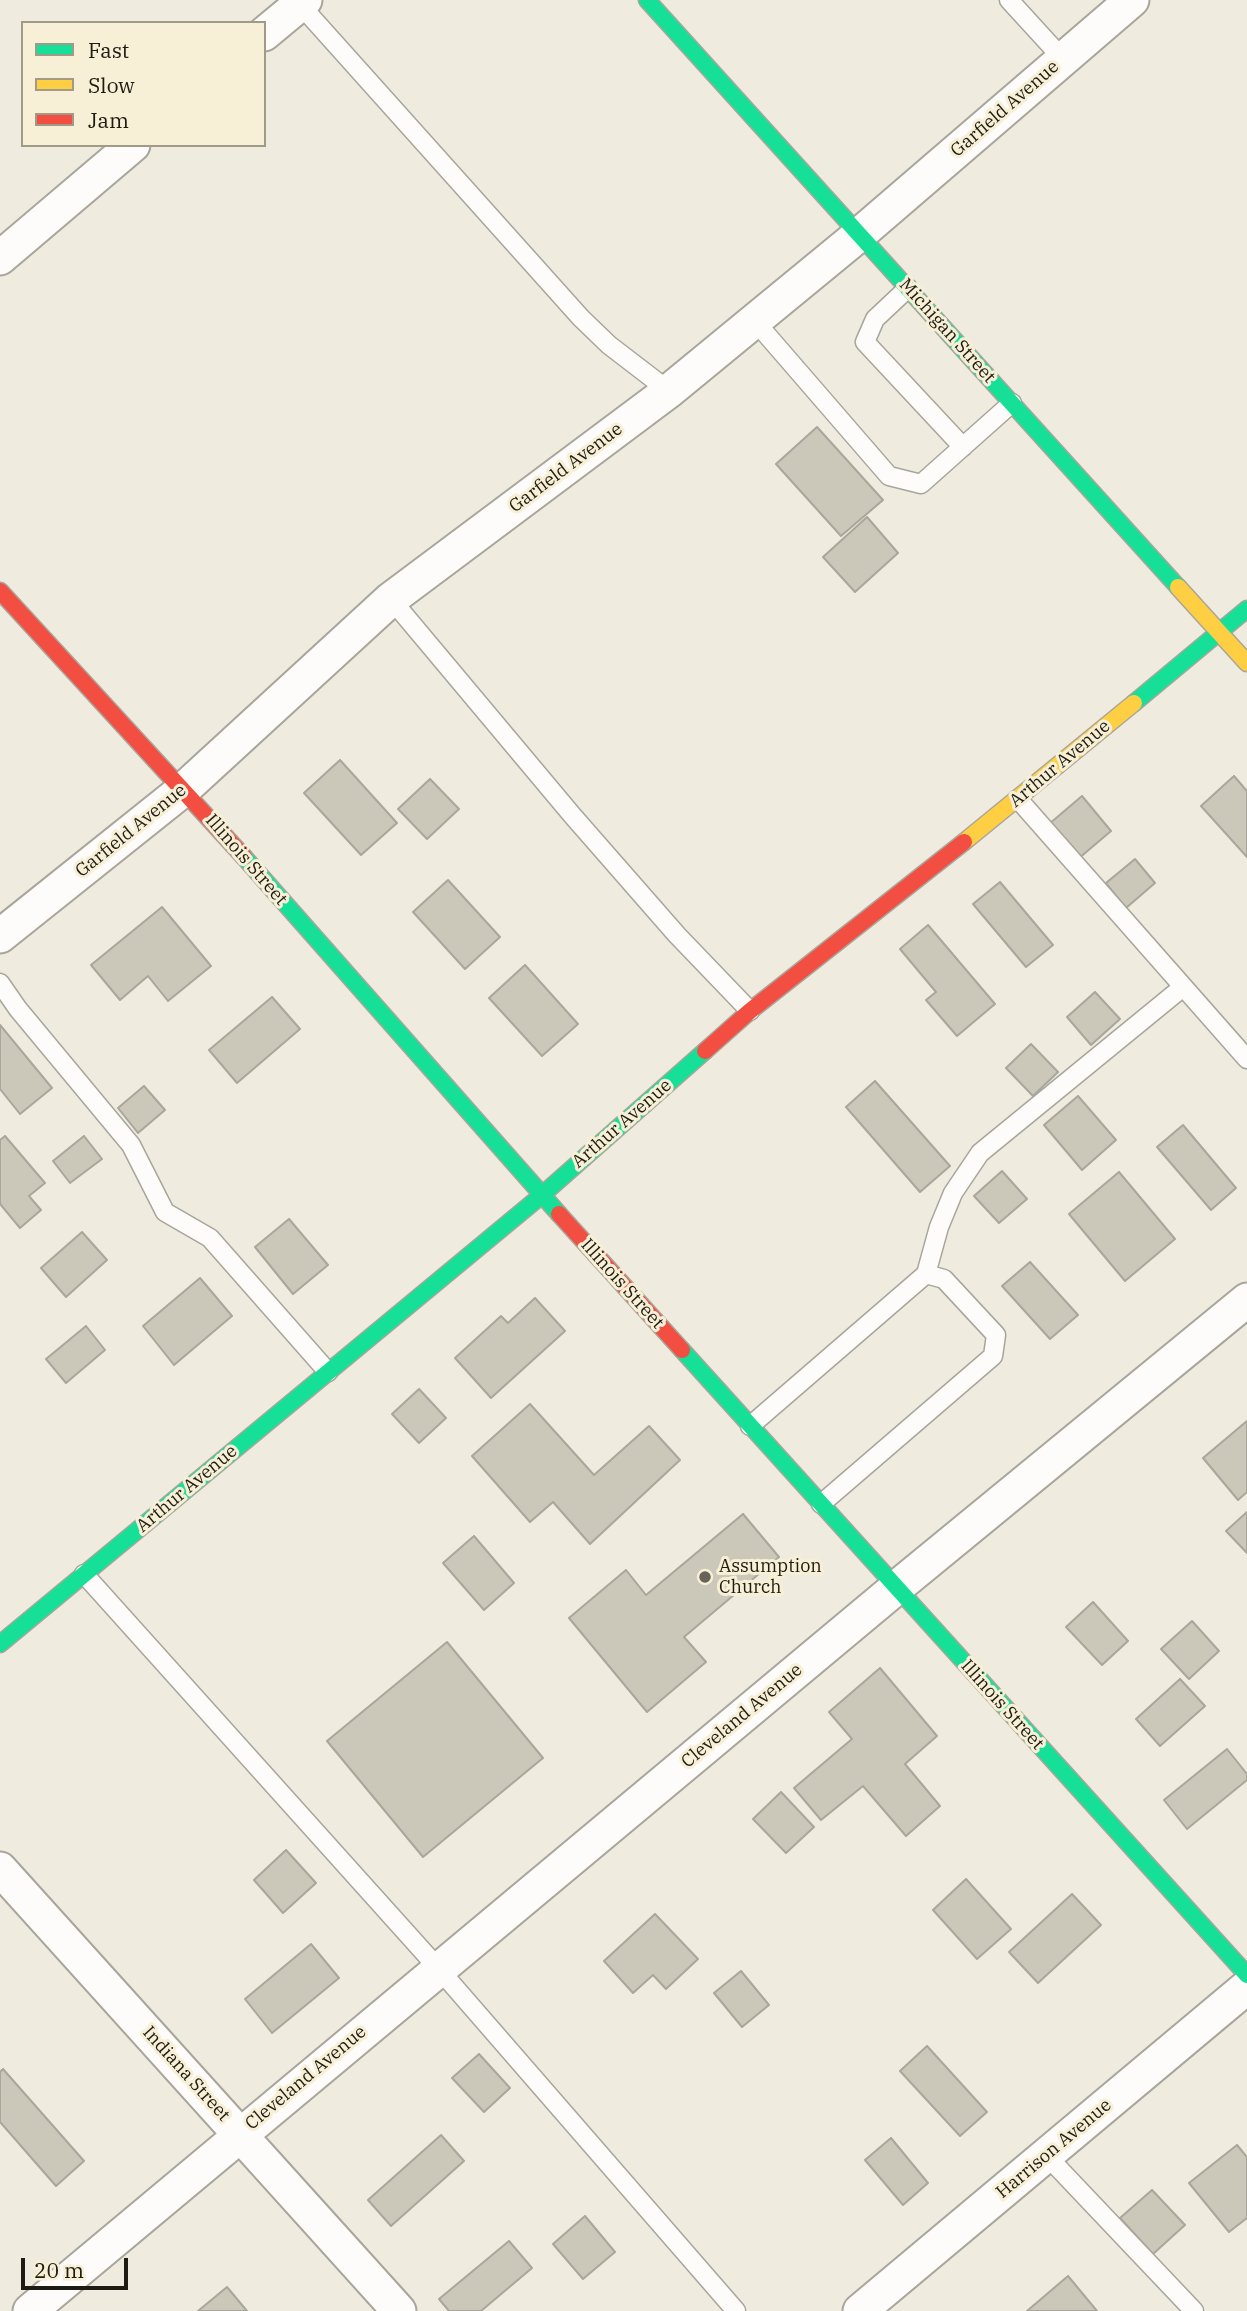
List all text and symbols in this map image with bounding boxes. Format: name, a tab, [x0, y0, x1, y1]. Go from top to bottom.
legend	[21, 21, 266, 147]
text: Fast	[88, 36, 129, 64]
street label: Garfield Avenue	[947, 56, 1063, 162]
text: Slow	[88, 71, 135, 99]
text: Jam	[88, 106, 129, 134]
street label: Michigan Street	[894, 274, 1000, 388]
street label: Garfield Avenue	[505, 418, 627, 518]
street label: Arthur Avenue	[1005, 716, 1115, 812]
street label: Garfield Avenue	[71, 780, 191, 882]
street label: Illinois Street	[201, 810, 291, 910]
street label: Arthur Avenue	[568, 1075, 676, 1173]
street label: Illinois Street	[576, 1235, 668, 1333]
street label: Arthur Avenue	[132, 1441, 242, 1537]
place label: Assumption Church	[719, 1556, 822, 1598]
marker: Assumption Church	[697, 1569, 713, 1585]
street label: Illinois Street	[956, 1656, 1048, 1754]
street label: Cleveland Avenue	[677, 1659, 807, 1773]
street label: Cleveland Avenue	[241, 2021, 371, 2135]
street label: Indiana Street	[138, 2022, 234, 2126]
street label: Harrison Avenue	[992, 2095, 1116, 2203]
scale bar	[24, 2244, 131, 2288]
text: 20 m	[34, 2256, 84, 2284]

